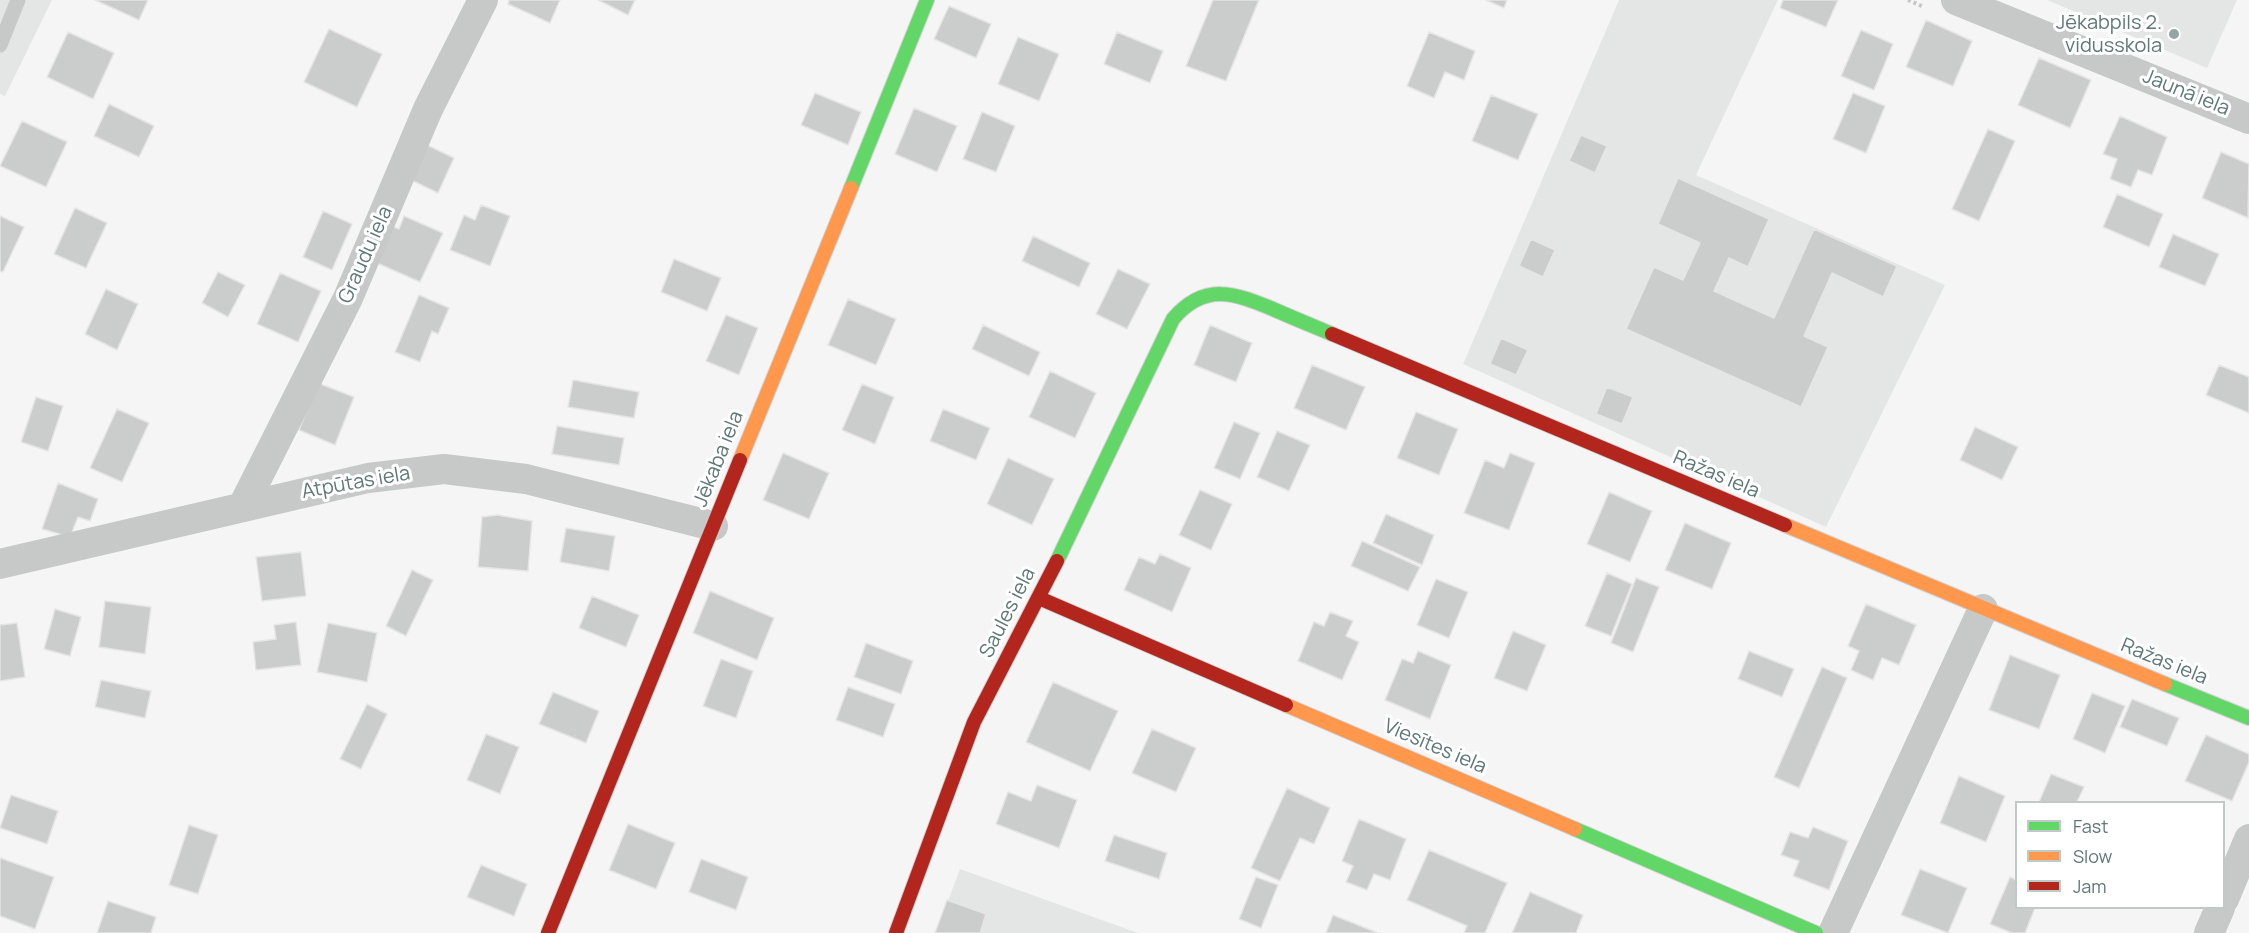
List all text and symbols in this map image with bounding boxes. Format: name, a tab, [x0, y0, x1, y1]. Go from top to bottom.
place label: Jēkabpils 2. vidusskola	[2056, 11, 2162, 58]
marker: Jēkabpils 2. vidusskola	[2167, 27, 2181, 41]
street label: Jaunā iela	[2139, 65, 2233, 121]
street label: Graudu iela	[334, 203, 398, 307]
street label: Jēkaba iela	[689, 408, 749, 510]
street label: Ražas iela	[1669, 446, 1763, 504]
street label: Atpūtas iela	[300, 462, 412, 504]
street label: Saules iela	[975, 564, 1041, 662]
street label: Ražas iela	[2117, 634, 2211, 690]
street label: Viesītes iela	[1380, 715, 1490, 779]
legend	[2015, 801, 2225, 909]
text: Fast	[2073, 814, 2108, 838]
text: Slow	[2073, 844, 2112, 868]
text: Jam	[2073, 874, 2107, 898]

